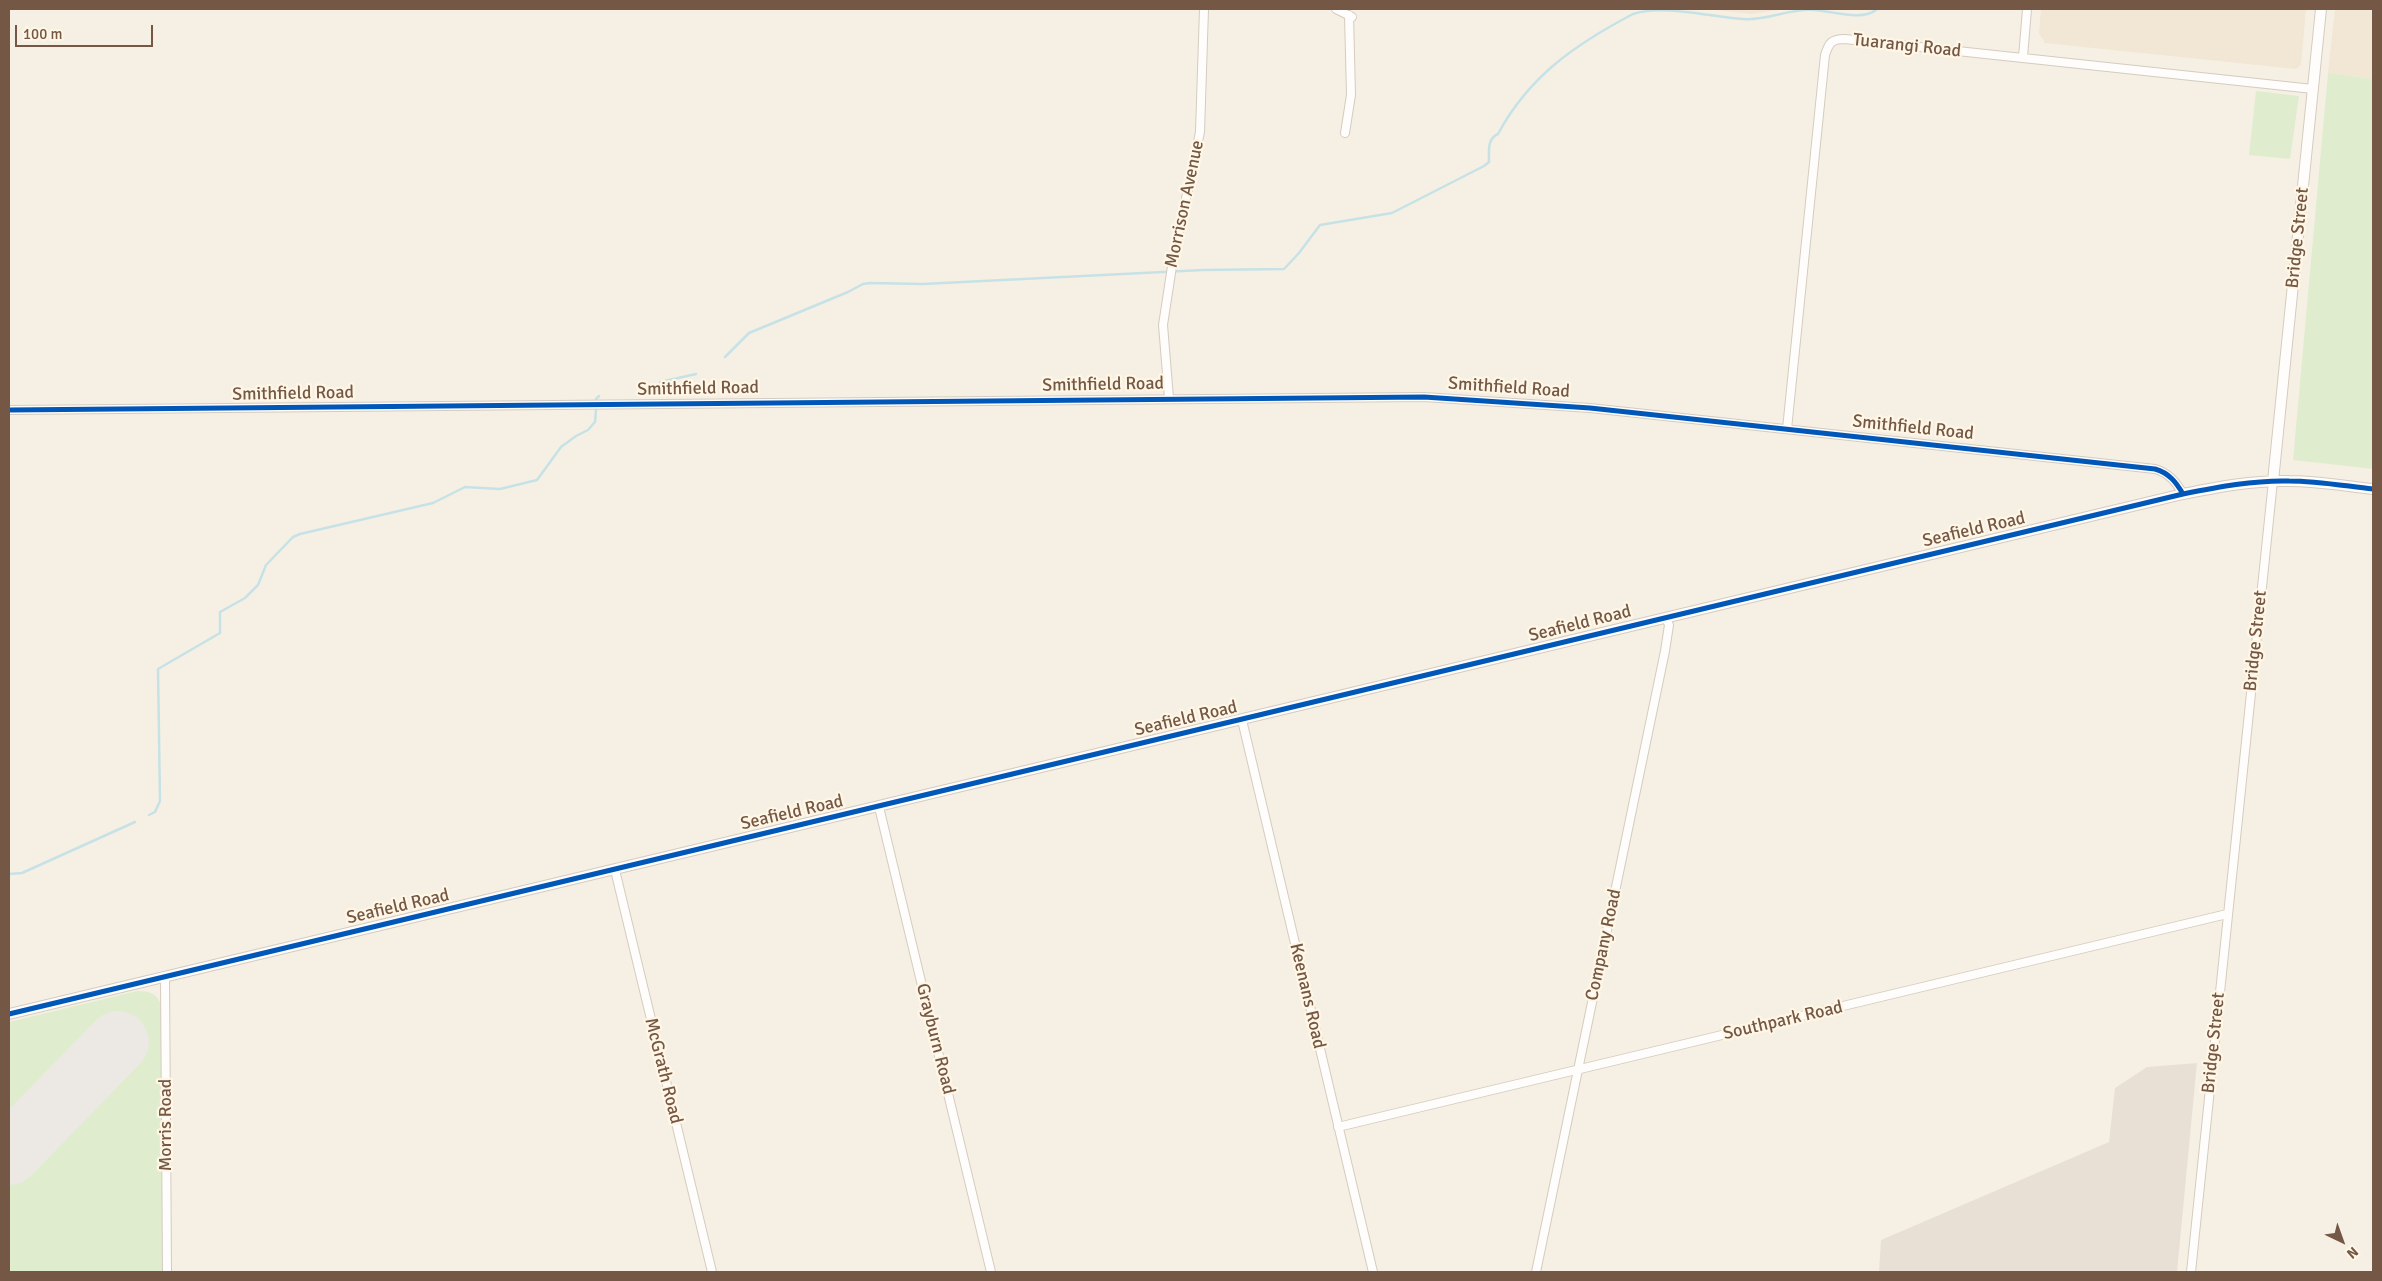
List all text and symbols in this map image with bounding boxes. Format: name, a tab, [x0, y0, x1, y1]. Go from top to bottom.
scale bar	[18, 15, 155, 47]
text: 100 m	[23, 25, 63, 43]
street label: Tuarangi Road	[1852, 30, 1962, 62]
street label: Morrison Avenue	[1161, 138, 1209, 270]
street label: Bridge Street	[2282, 186, 2314, 290]
street label: Smithfield Road	[1042, 373, 1164, 397]
street label: Smithfield Road	[1447, 373, 1571, 403]
street label: Smithfield Road	[637, 377, 759, 401]
street label: Smithfield Road	[232, 382, 354, 406]
street label: Smithfield Road	[1851, 411, 1975, 445]
street label: Seafield Road	[1921, 508, 2027, 552]
street label: Bridge Street	[2240, 589, 2272, 693]
street label: Seafield Road	[1527, 601, 1633, 647]
street label: Seafield Road	[1133, 697, 1239, 741]
street label: Seafield Road	[739, 791, 845, 835]
street label: Seafield Road	[345, 885, 451, 929]
street label: Company Road	[1582, 887, 1626, 1003]
street label: Keenans Road	[1284, 941, 1330, 1051]
street label: Grayburn Road	[911, 981, 959, 1097]
street label: Bridge Street	[2198, 991, 2230, 1095]
street label: Southpark Road	[1721, 997, 1845, 1045]
street label: McGrath Road	[639, 1016, 687, 1126]
street label: Morris Road	[155, 1079, 177, 1171]
north arrow	[2317, 1216, 2367, 1266]
text: N	[2343, 1243, 2362, 1262]

